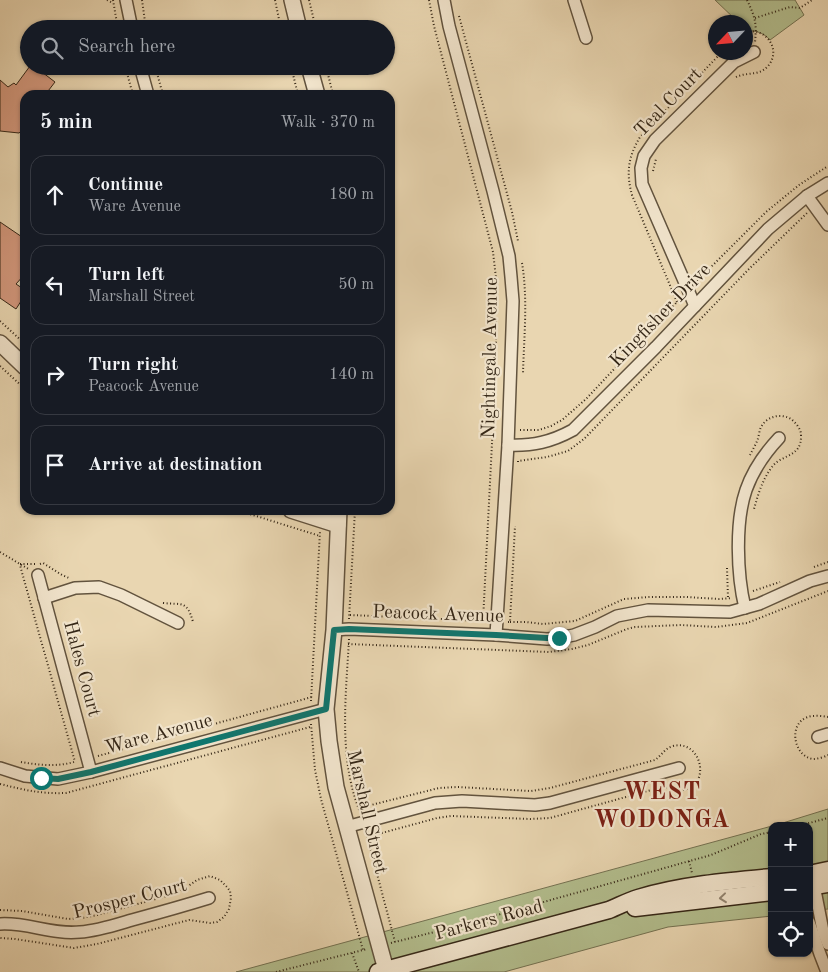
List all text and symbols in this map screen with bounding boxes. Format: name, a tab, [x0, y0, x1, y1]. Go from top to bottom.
north arrow	[708, 15, 753, 60]
search box	[20, 20, 395, 75]
icon: search	[38, 34, 66, 62]
text: Search here	[78, 38, 175, 57]
street label: Teal Court	[632, 65, 706, 141]
text: 5 min	[40, 112, 93, 133]
text: Walk · 370 m	[280, 115, 375, 131]
text: Continue	[88, 176, 163, 195]
icon: ahead	[41, 181, 69, 209]
text: 180 m	[329, 187, 374, 203]
text: Ware Avenue	[88, 199, 181, 215]
street label: Kingfisher Drive	[607, 260, 715, 372]
text: Turn left	[88, 266, 165, 285]
icon: left	[41, 271, 69, 299]
text: 50 m	[338, 277, 374, 293]
street label: Nightingale Avenue	[480, 277, 502, 439]
text: Marshall Street	[88, 289, 195, 305]
text: Turn right	[88, 356, 178, 375]
icon: right	[41, 361, 69, 389]
text: 140 m	[329, 367, 374, 383]
text: Peacock Avenue	[88, 379, 199, 395]
icon: arrive	[41, 451, 69, 479]
text: Arrive at destination	[88, 456, 262, 475]
street label: Peacock Avenue	[372, 603, 504, 627]
street label: Hales Court	[59, 619, 103, 719]
route end	[548, 627, 571, 650]
street label: Ware Avenue	[103, 712, 215, 758]
street label: Marshall Street	[342, 748, 390, 876]
route start	[30, 767, 53, 790]
district label: WEST WODONGA	[594, 781, 730, 833]
map controls	[768, 822, 813, 957]
button: +	[768, 822, 813, 867]
button: −	[768, 867, 813, 912]
street label: Prosper Court	[71, 877, 189, 923]
one-way arrow	[719, 892, 727, 903]
street label: Parkers Road	[433, 897, 545, 945]
button: locate	[768, 912, 813, 957]

